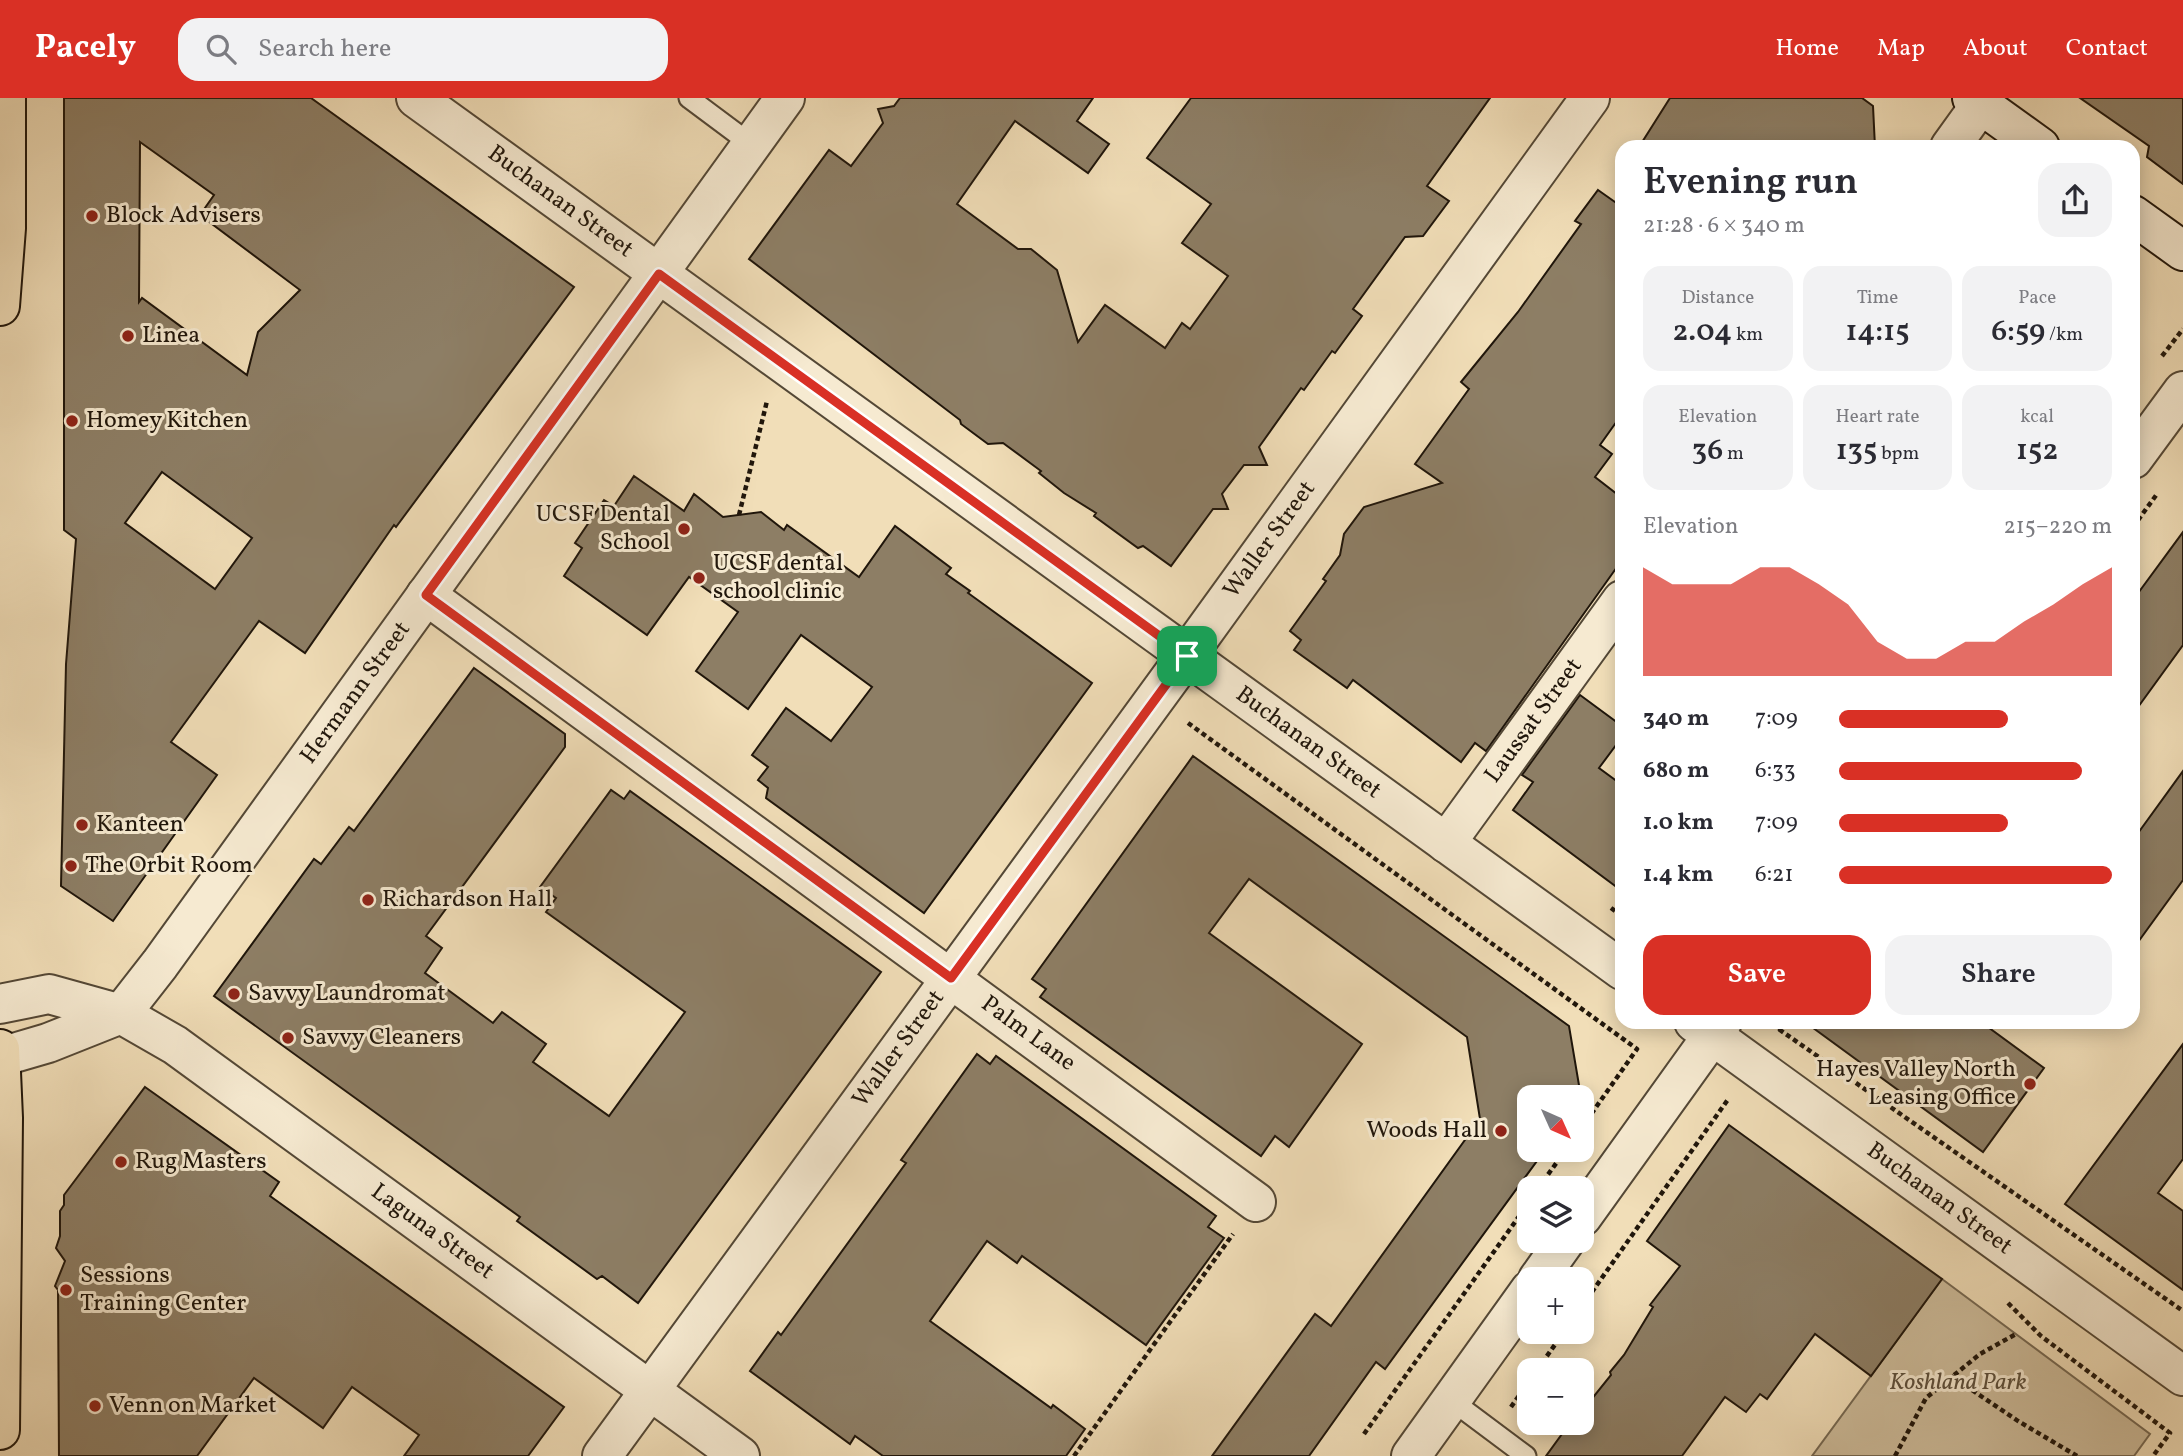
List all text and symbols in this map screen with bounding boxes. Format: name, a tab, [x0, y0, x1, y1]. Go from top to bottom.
search box	[178, 18, 668, 81]
text: Pacely	[35, 26, 136, 72]
icon: search	[202, 30, 240, 68]
text: Search here	[258, 31, 391, 67]
text: Home	[1775, 32, 1839, 66]
text: Map	[1877, 32, 1925, 66]
text: About	[1963, 32, 2028, 66]
text: Contact	[2066, 32, 2148, 66]
street label: Buchanan Street	[480, 137, 640, 267]
text: Evening run	[1643, 157, 1858, 210]
button: share	[2038, 163, 2112, 237]
place label: Block Advisers	[106, 199, 261, 233]
marker: Block Advisers	[84, 208, 100, 224]
text: 21:28 · 6 × 340 m	[1643, 210, 1805, 242]
text: Distance	[1681, 285, 1754, 311]
text: Time	[1857, 285, 1898, 311]
text: Pace	[2018, 285, 2056, 311]
text: 2.04	[1673, 311, 1732, 353]
text: 14:15	[1845, 311, 1910, 353]
text: 6:59	[1991, 311, 2045, 353]
place label: Linea	[142, 319, 200, 353]
text: km	[1732, 322, 1763, 348]
text: /km	[2045, 322, 2083, 348]
marker: Linea	[120, 328, 136, 344]
place label: Homey Kitchen	[86, 404, 248, 438]
text: Elevation	[1678, 404, 1757, 430]
text: Heart rate	[1836, 404, 1919, 430]
text: kcal	[2020, 404, 2054, 430]
marker: Homey Kitchen	[64, 413, 80, 429]
text: 36	[1692, 430, 1723, 472]
text: 135	[1836, 430, 1877, 472]
text: 152	[2016, 430, 2058, 472]
text: m	[1723, 441, 1744, 467]
text: bpm	[1877, 441, 1919, 467]
street label: Waller Street	[1216, 474, 1324, 606]
place label: UCSF Dental School	[536, 498, 670, 560]
text: Elevation	[1643, 511, 1739, 543]
text: 215–220 m	[2003, 511, 2112, 543]
marker: UCSF Dental School	[676, 521, 692, 537]
place label: UCSF dental school clinic	[713, 547, 843, 609]
marker: UCSF dental school clinic	[691, 570, 707, 586]
street label: Hermann Street	[293, 615, 419, 771]
pin	[1157, 626, 1217, 686]
icon: arrive	[1168, 637, 1206, 675]
street label: Laussat Street	[1477, 651, 1591, 791]
street label: Buchanan Street	[1228, 678, 1388, 808]
text: 340 m	[1643, 703, 1709, 735]
text: 7:09	[1755, 703, 1798, 735]
text: 680 m	[1643, 755, 1709, 787]
text: 6:33	[1755, 755, 1796, 787]
text: 1.0 km	[1643, 807, 1714, 839]
text: 7:09	[1755, 807, 1798, 839]
place label: Kanteen	[96, 808, 184, 842]
marker: Kanteen	[74, 817, 90, 833]
place label: The Orbit Room	[85, 849, 253, 883]
marker: The Orbit Room	[63, 858, 79, 874]
text: 1.4 km	[1643, 859, 1714, 891]
text: 6:21	[1755, 859, 1793, 891]
place label: Richardson Hall	[382, 883, 552, 917]
marker: Richardson Hall	[360, 892, 376, 908]
button: Save	[1643, 935, 1871, 1015]
button: Share	[1885, 935, 2112, 1015]
place label: Savvy Laundromat	[248, 977, 446, 1011]
street label: Waller Street	[845, 983, 953, 1115]
marker: Savvy Laundromat	[226, 986, 242, 1002]
street label: Palm Lane	[973, 988, 1083, 1080]
place label: Savvy Cleaners	[302, 1021, 461, 1055]
marker: Savvy Cleaners	[280, 1030, 296, 1046]
place label: Hayes Valley North Leasing Office	[1816, 1053, 2016, 1115]
marker: Hayes Valley North Leasing Office	[2022, 1076, 2038, 1092]
north arrow	[1517, 1085, 1594, 1162]
map controls	[1517, 1085, 1594, 1435]
place label: Woods Hall	[1366, 1114, 1487, 1148]
marker: Woods Hall	[1493, 1123, 1509, 1139]
street label: Buchanan Street	[1859, 1134, 2019, 1264]
place label: Rug Masters	[135, 1145, 266, 1179]
marker: Rug Masters	[113, 1154, 129, 1170]
street label: Laguna Street	[363, 1176, 501, 1288]
button: layers	[1517, 1176, 1594, 1253]
place label: Sessions Training Center	[80, 1259, 246, 1321]
button: +	[1517, 1267, 1594, 1344]
marker: Sessions Training Center	[58, 1282, 74, 1298]
button: −	[1517, 1358, 1594, 1435]
park label: Koshland Park	[1889, 1366, 2027, 1400]
place label: Venn on Market	[109, 1389, 277, 1423]
marker: Venn on Market	[87, 1398, 103, 1414]

